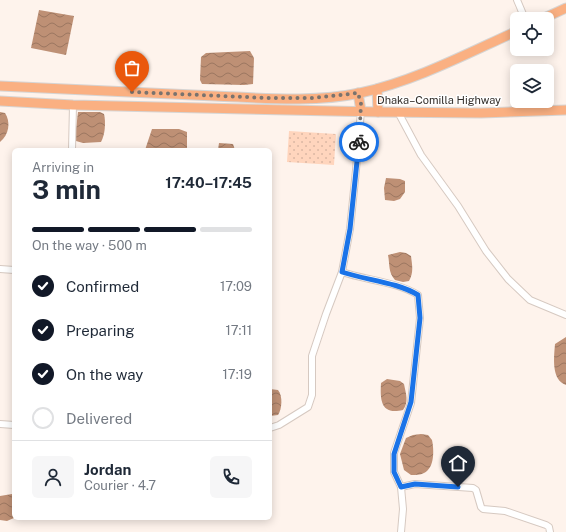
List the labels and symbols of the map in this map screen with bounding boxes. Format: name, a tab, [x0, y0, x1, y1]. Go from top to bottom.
pin	[115, 51, 149, 92]
street label: Dhaka–Comilla Highway	[377, 94, 501, 106]
courier	[339, 122, 379, 162]
pin	[441, 446, 475, 487]

